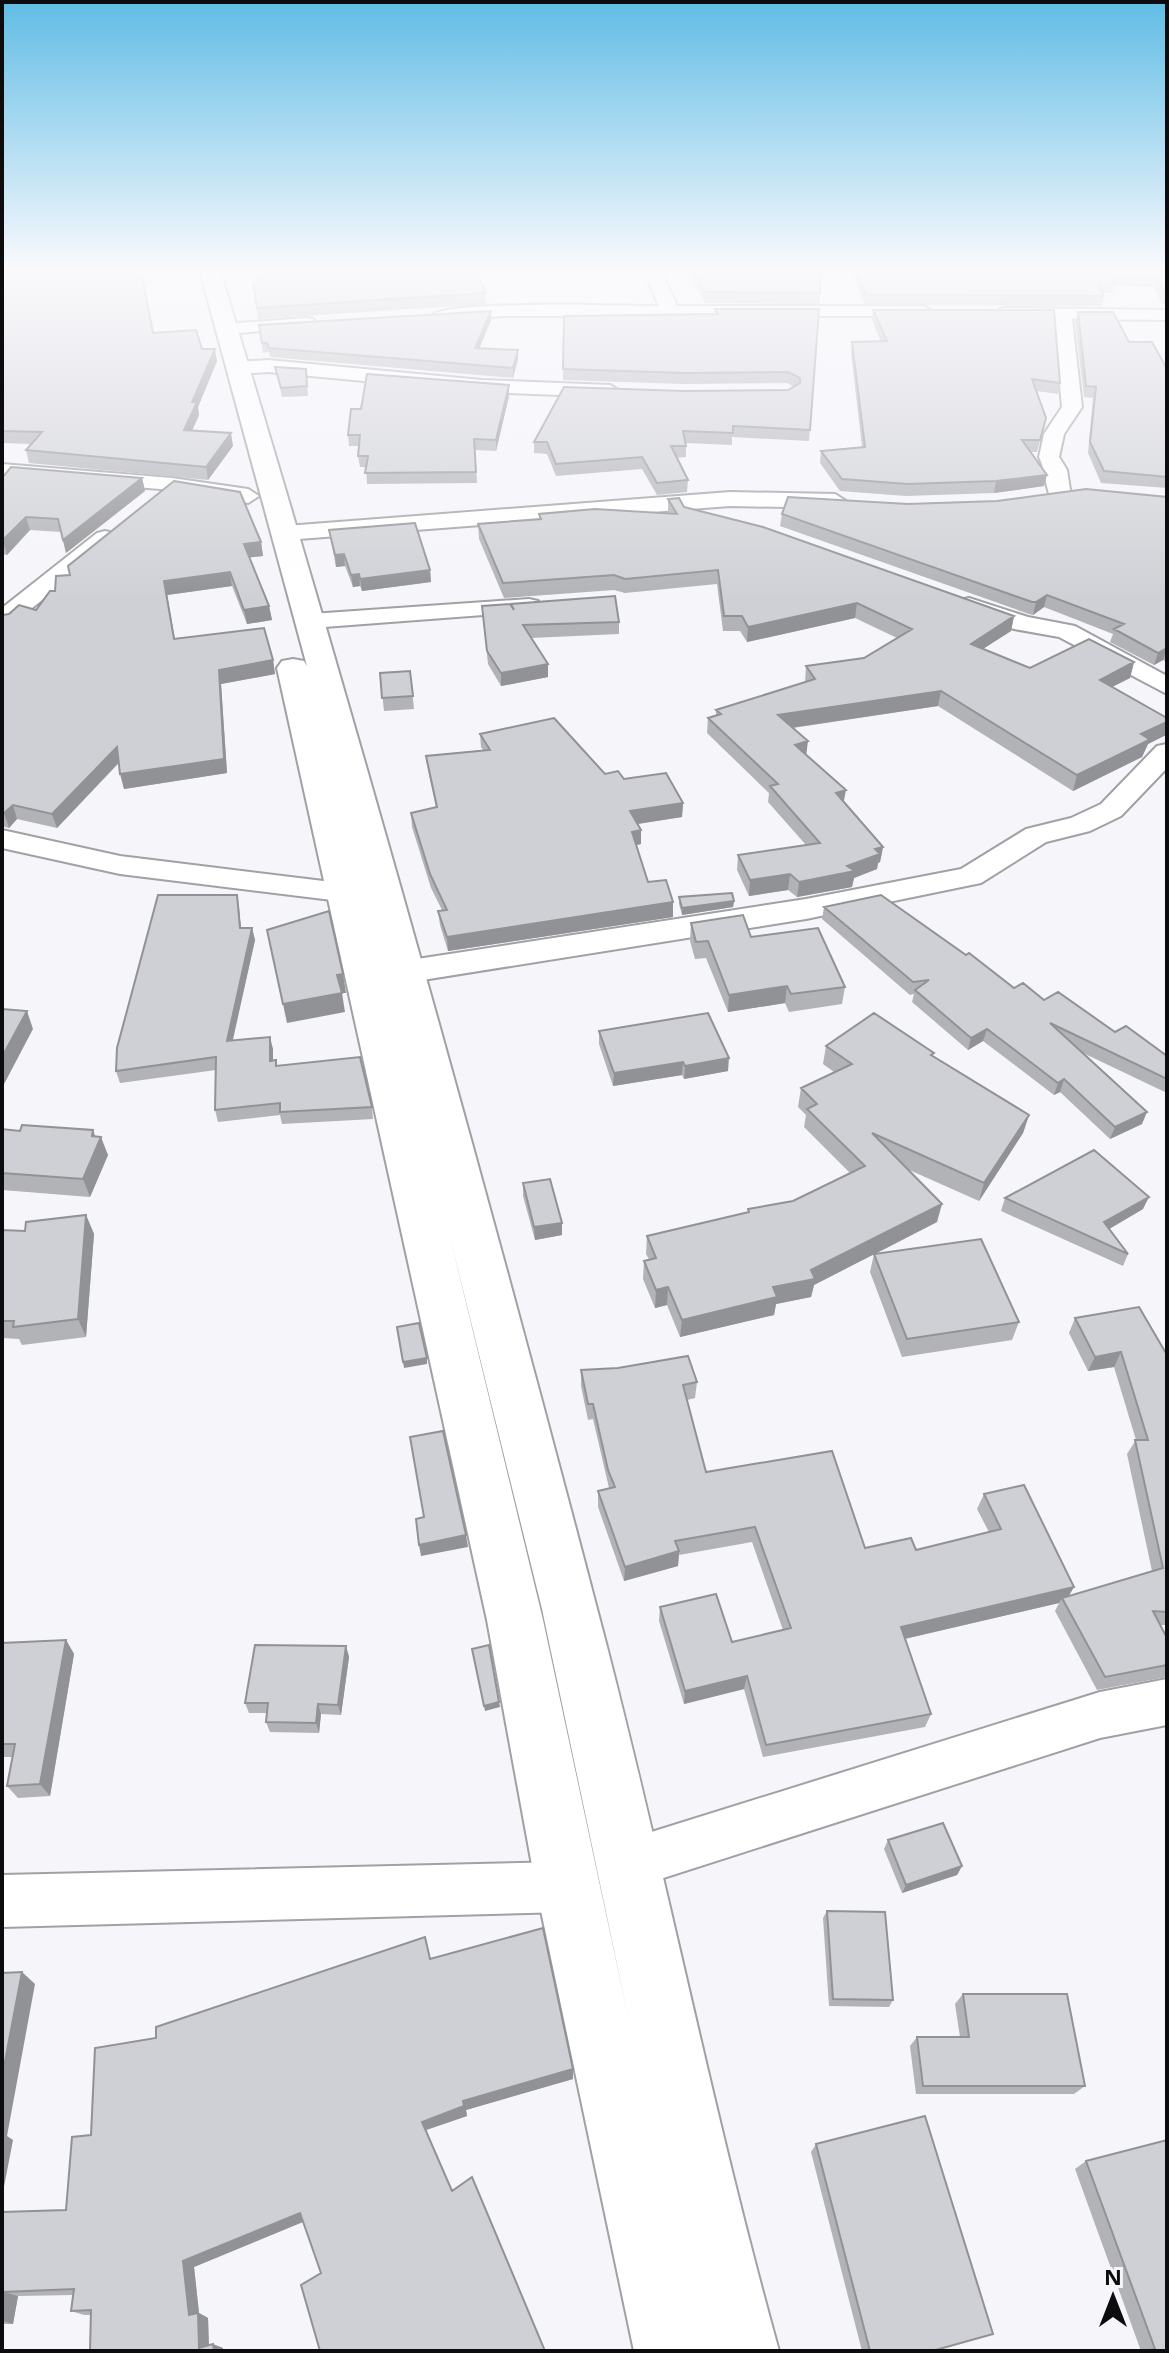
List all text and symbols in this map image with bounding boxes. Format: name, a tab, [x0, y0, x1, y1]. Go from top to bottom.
north arrow	[1073, 2257, 1153, 2337]
text: N	[1104, 2261, 1122, 2291]

